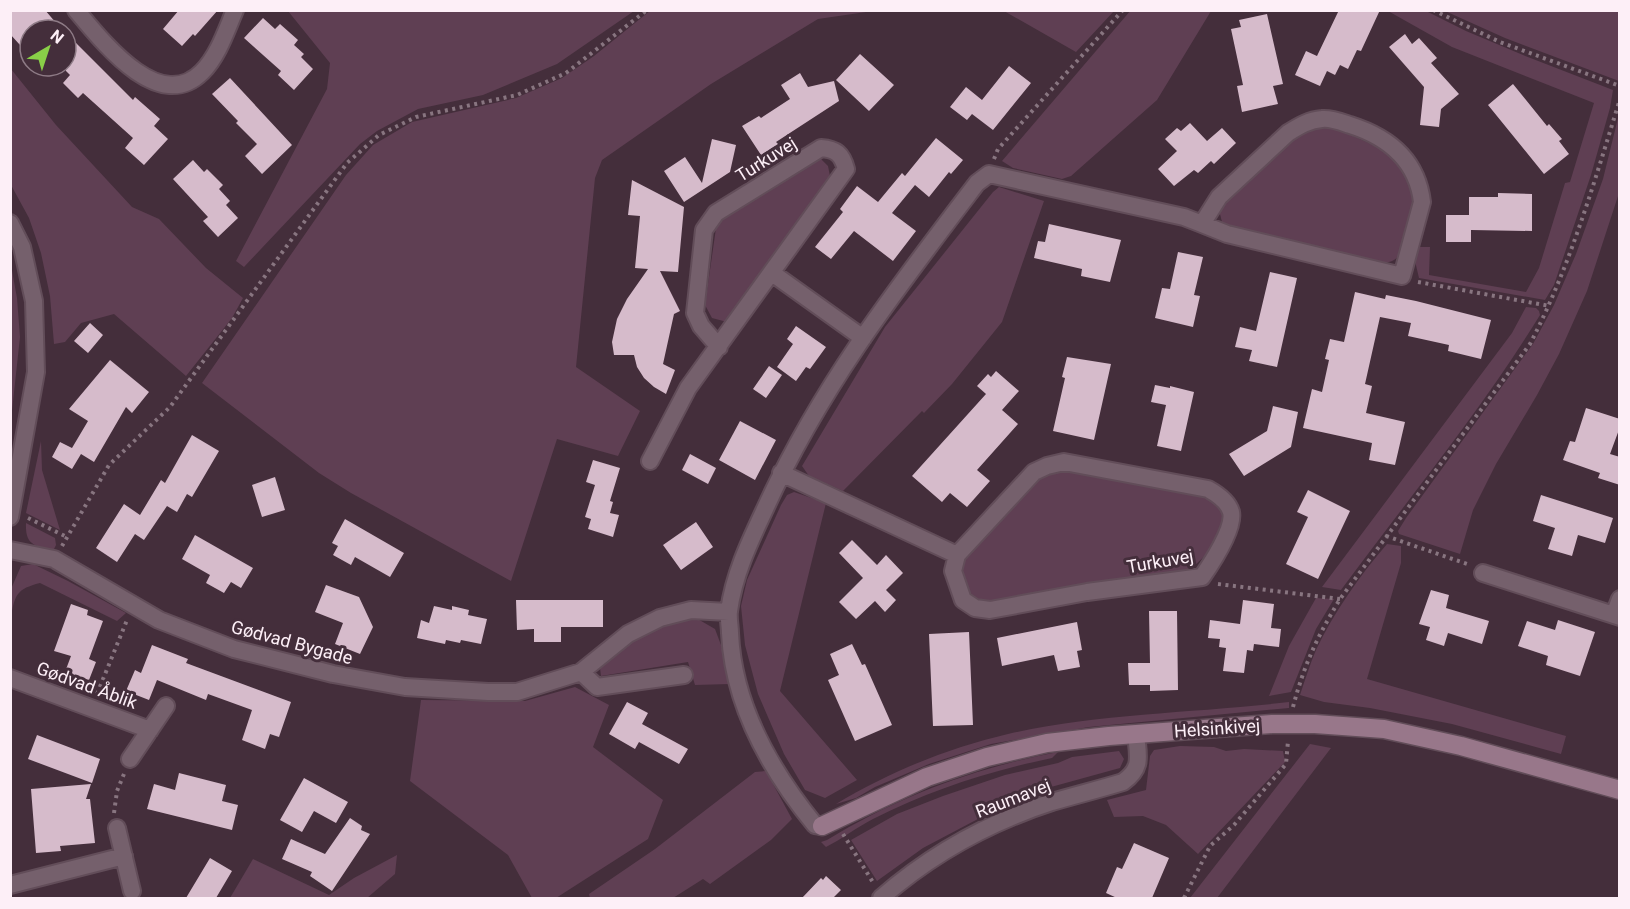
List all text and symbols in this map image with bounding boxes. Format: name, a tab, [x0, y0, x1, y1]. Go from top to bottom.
north arrow	[18, 18, 78, 78]
text: N	[47, 26, 67, 48]
street label: Turkuvej	[732, 132, 800, 186]
street label: Turkuvej	[1125, 545, 1195, 577]
street label: Gødvad Bygade	[229, 616, 355, 668]
street label: Gødvad Åblik	[34, 656, 141, 713]
street label: Helsinkivej	[1173, 715, 1261, 741]
street label: Raumavej	[972, 774, 1054, 822]

